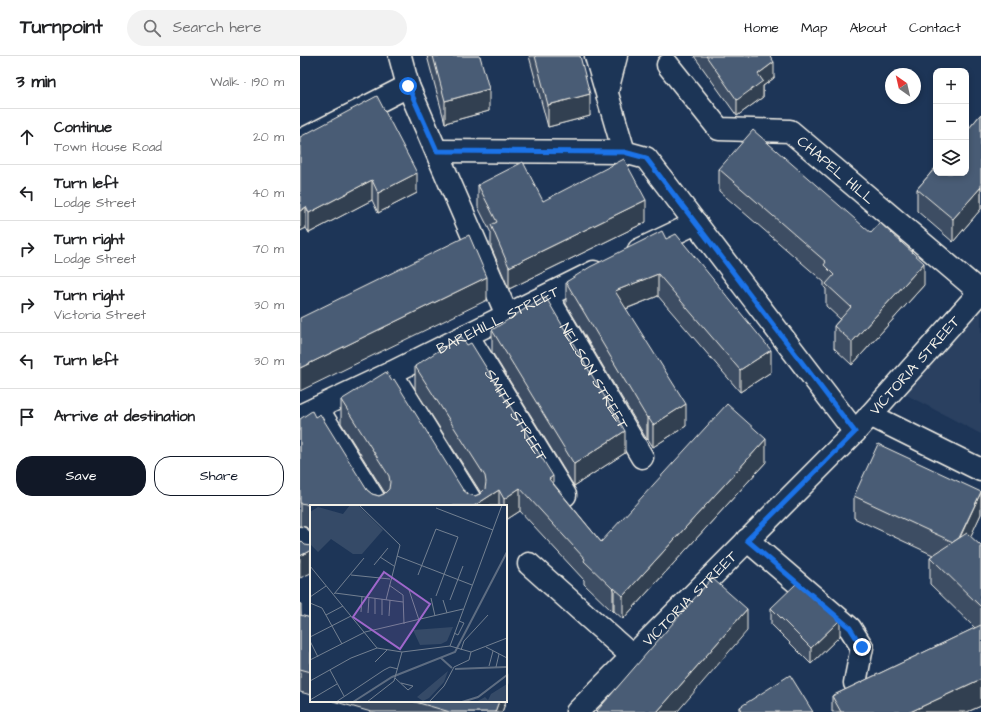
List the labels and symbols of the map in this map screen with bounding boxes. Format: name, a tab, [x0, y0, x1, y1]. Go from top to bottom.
north arrow	[885, 68, 921, 104]
route start	[399, 77, 417, 95]
street label: CHAPEL HILL	[792, 131, 880, 210]
street label: BAREHILL STREET	[433, 281, 564, 360]
street label: VICTORIA STREET	[865, 311, 966, 420]
street label: NELSON STREET	[554, 319, 634, 434]
street label: SMITH STREET	[479, 365, 553, 467]
inset map	[310, 505, 507, 702]
street label: VICTORIA STREET	[638, 546, 743, 651]
route end	[853, 638, 871, 656]

